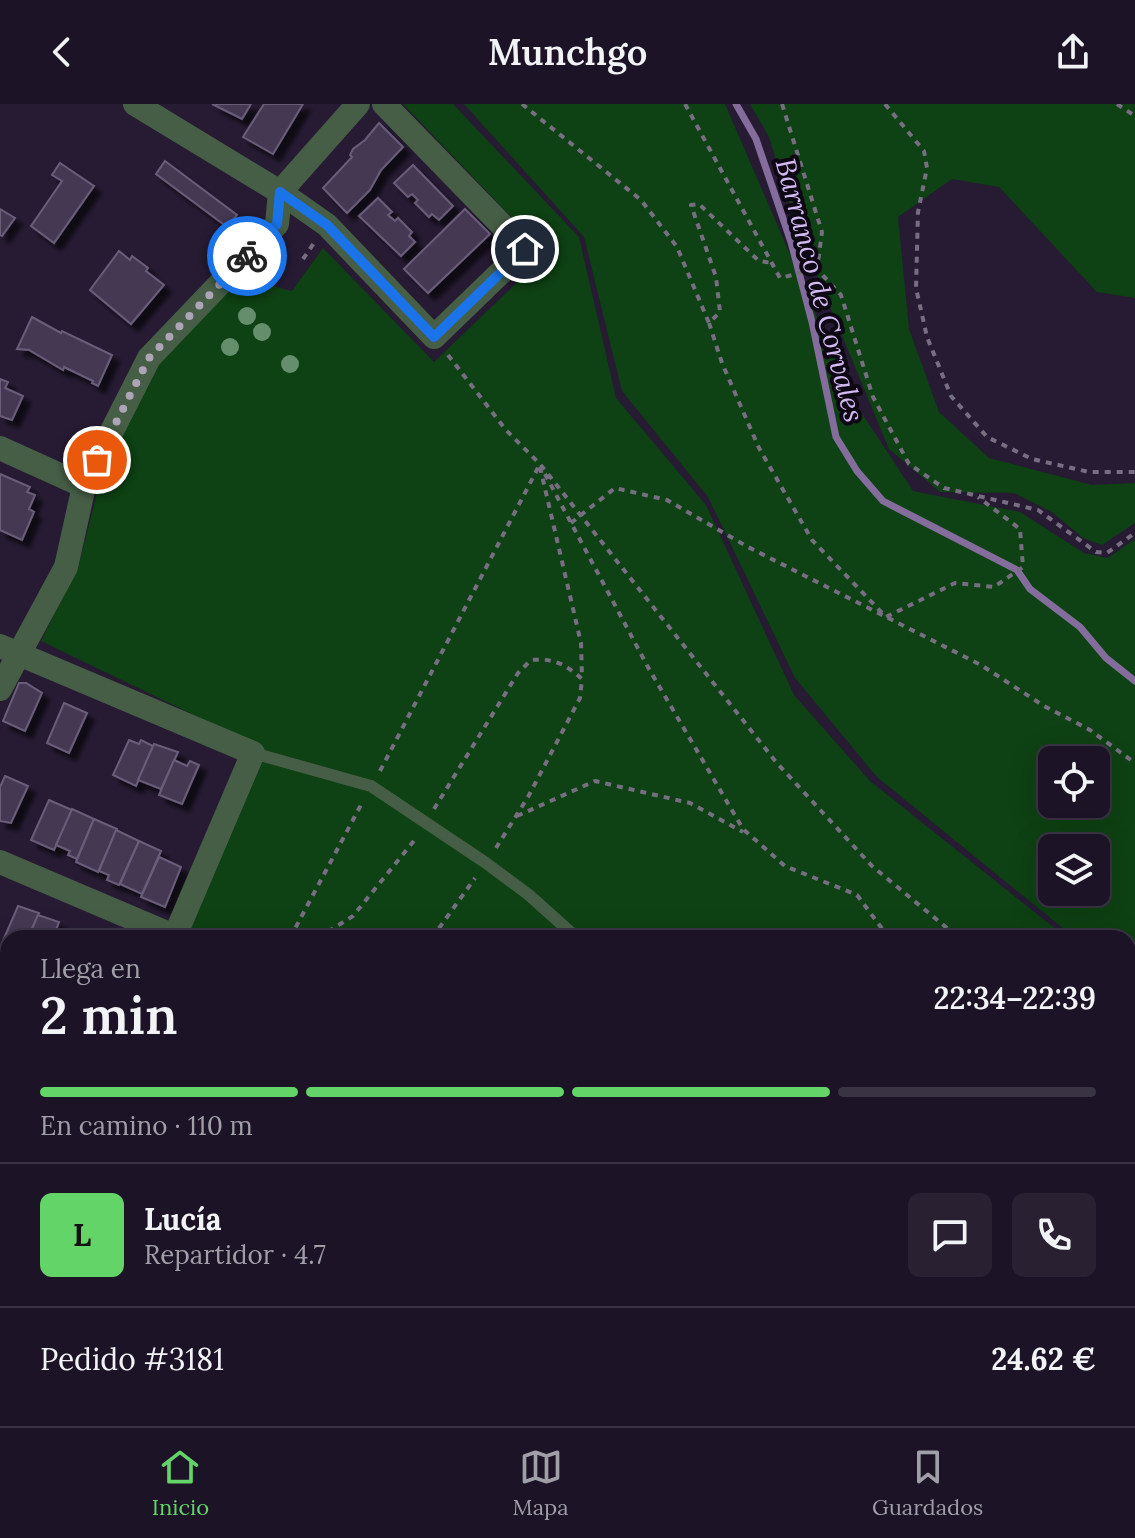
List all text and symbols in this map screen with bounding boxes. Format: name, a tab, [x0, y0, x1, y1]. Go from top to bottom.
text: Munchgo	[488, 29, 647, 75]
icon: back	[40, 30, 84, 74]
icon: share	[1051, 30, 1095, 74]
water label: Barranco de Corvales	[767, 154, 873, 426]
pin	[491, 215, 559, 283]
courier	[207, 216, 287, 296]
icon: home	[503, 227, 547, 271]
icon: bike	[225, 234, 269, 278]
pin	[63, 426, 131, 494]
icon: bag	[75, 438, 119, 482]
map controls	[1038, 746, 1110, 906]
button: locate	[1038, 746, 1110, 818]
button: layers	[1038, 834, 1110, 906]
text: Llega en	[40, 952, 141, 985]
text: 22:34–22:39	[933, 979, 1096, 1017]
text: 2 min	[40, 982, 178, 1048]
text: En camino · 110 m	[40, 1109, 253, 1142]
button: chat	[908, 1193, 992, 1277]
button: phone	[1012, 1193, 1096, 1277]
text: Lucía	[144, 1200, 221, 1238]
text: L	[73, 1216, 91, 1254]
text: Repartidor · 4.7	[144, 1238, 326, 1271]
text: Pedido #3181	[40, 1340, 224, 1378]
text: 24.62 €	[991, 1340, 1096, 1378]
tab: Inicio	[152, 1445, 209, 1521]
tab: Mapa	[513, 1445, 569, 1521]
tab: Guardados	[872, 1445, 983, 1521]

